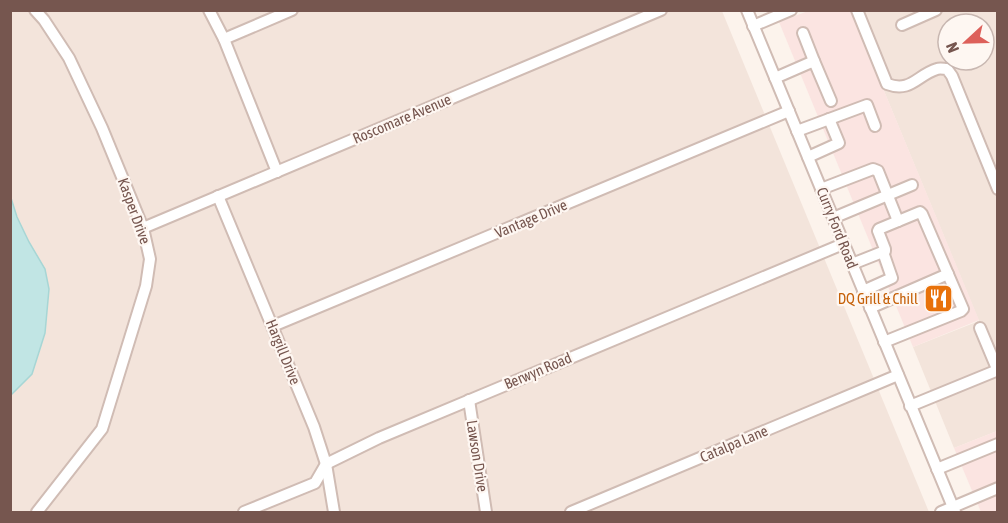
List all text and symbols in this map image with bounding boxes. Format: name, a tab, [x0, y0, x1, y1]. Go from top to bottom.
north arrow	[936, 12, 996, 72]
text: N	[942, 40, 962, 55]
street label: Roscomare Avenue	[350, 90, 454, 147]
street label: Kasper Drive	[115, 176, 154, 246]
street label: Curry Ford Road	[813, 185, 861, 271]
street label: Vantage Drive	[492, 196, 570, 241]
restaurant icon: DQ Grill & Chill	[923, 283, 955, 315]
place label: DQ Grill & Chill	[838, 290, 918, 307]
street label: Hargill Drive	[263, 317, 304, 387]
street label: Berwyn Road	[502, 349, 574, 392]
street label: Lawson Drive	[463, 419, 492, 493]
street label: Catalpa Lane	[697, 422, 770, 465]

